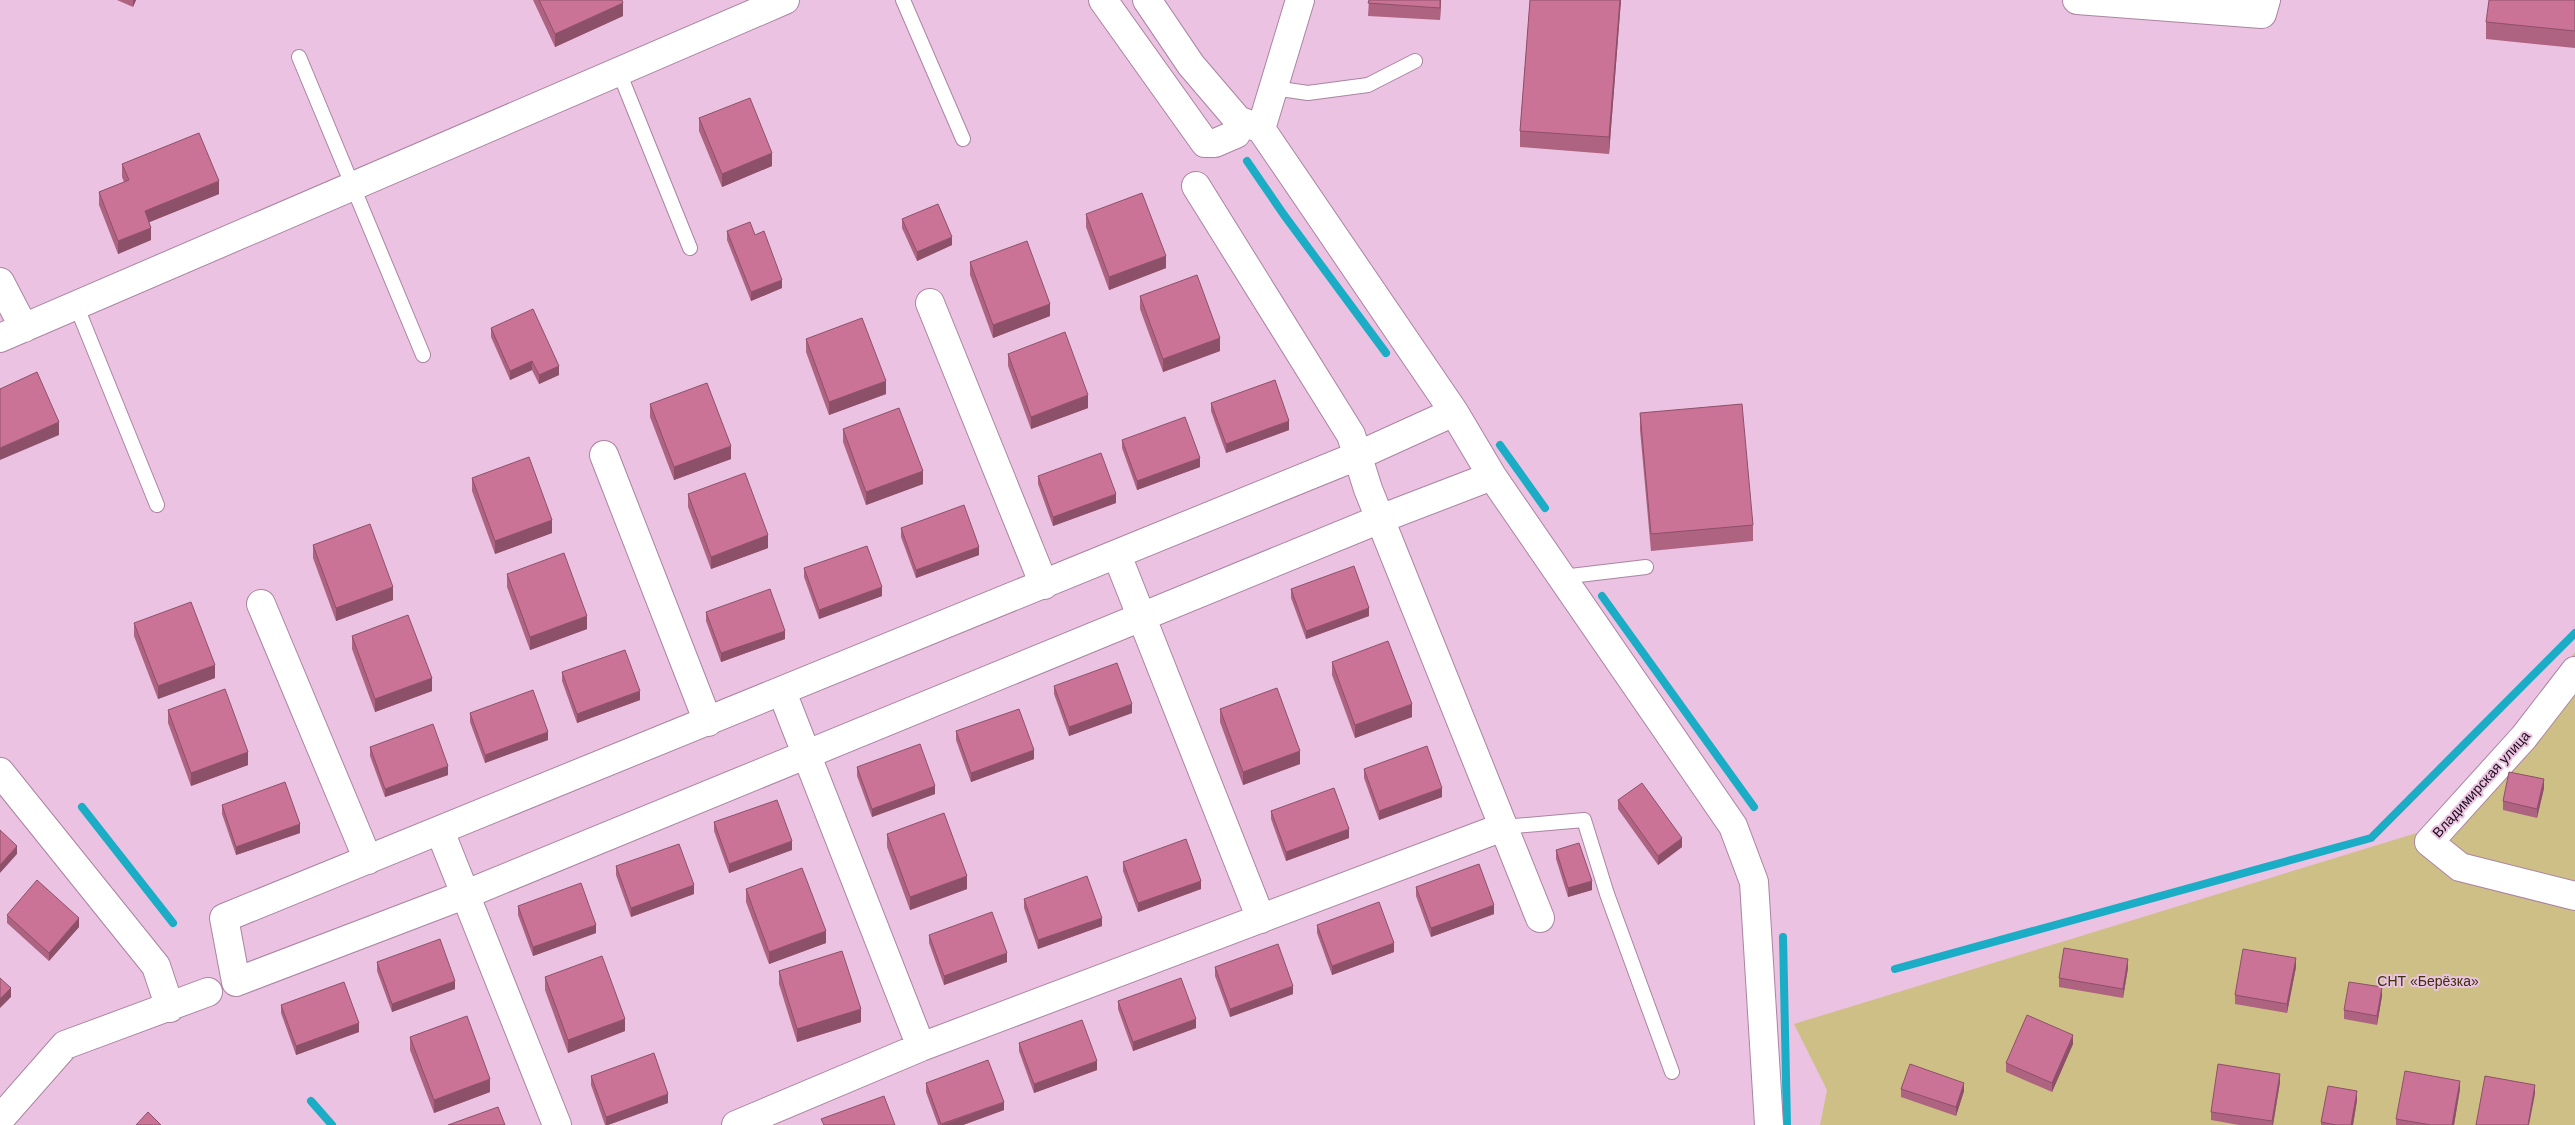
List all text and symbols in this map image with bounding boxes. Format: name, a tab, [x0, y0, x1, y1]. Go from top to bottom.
street label: Владимирская улица	[2429, 727, 2533, 841]
park label: СНТ «Берёзка»	[2377, 973, 2479, 989]

